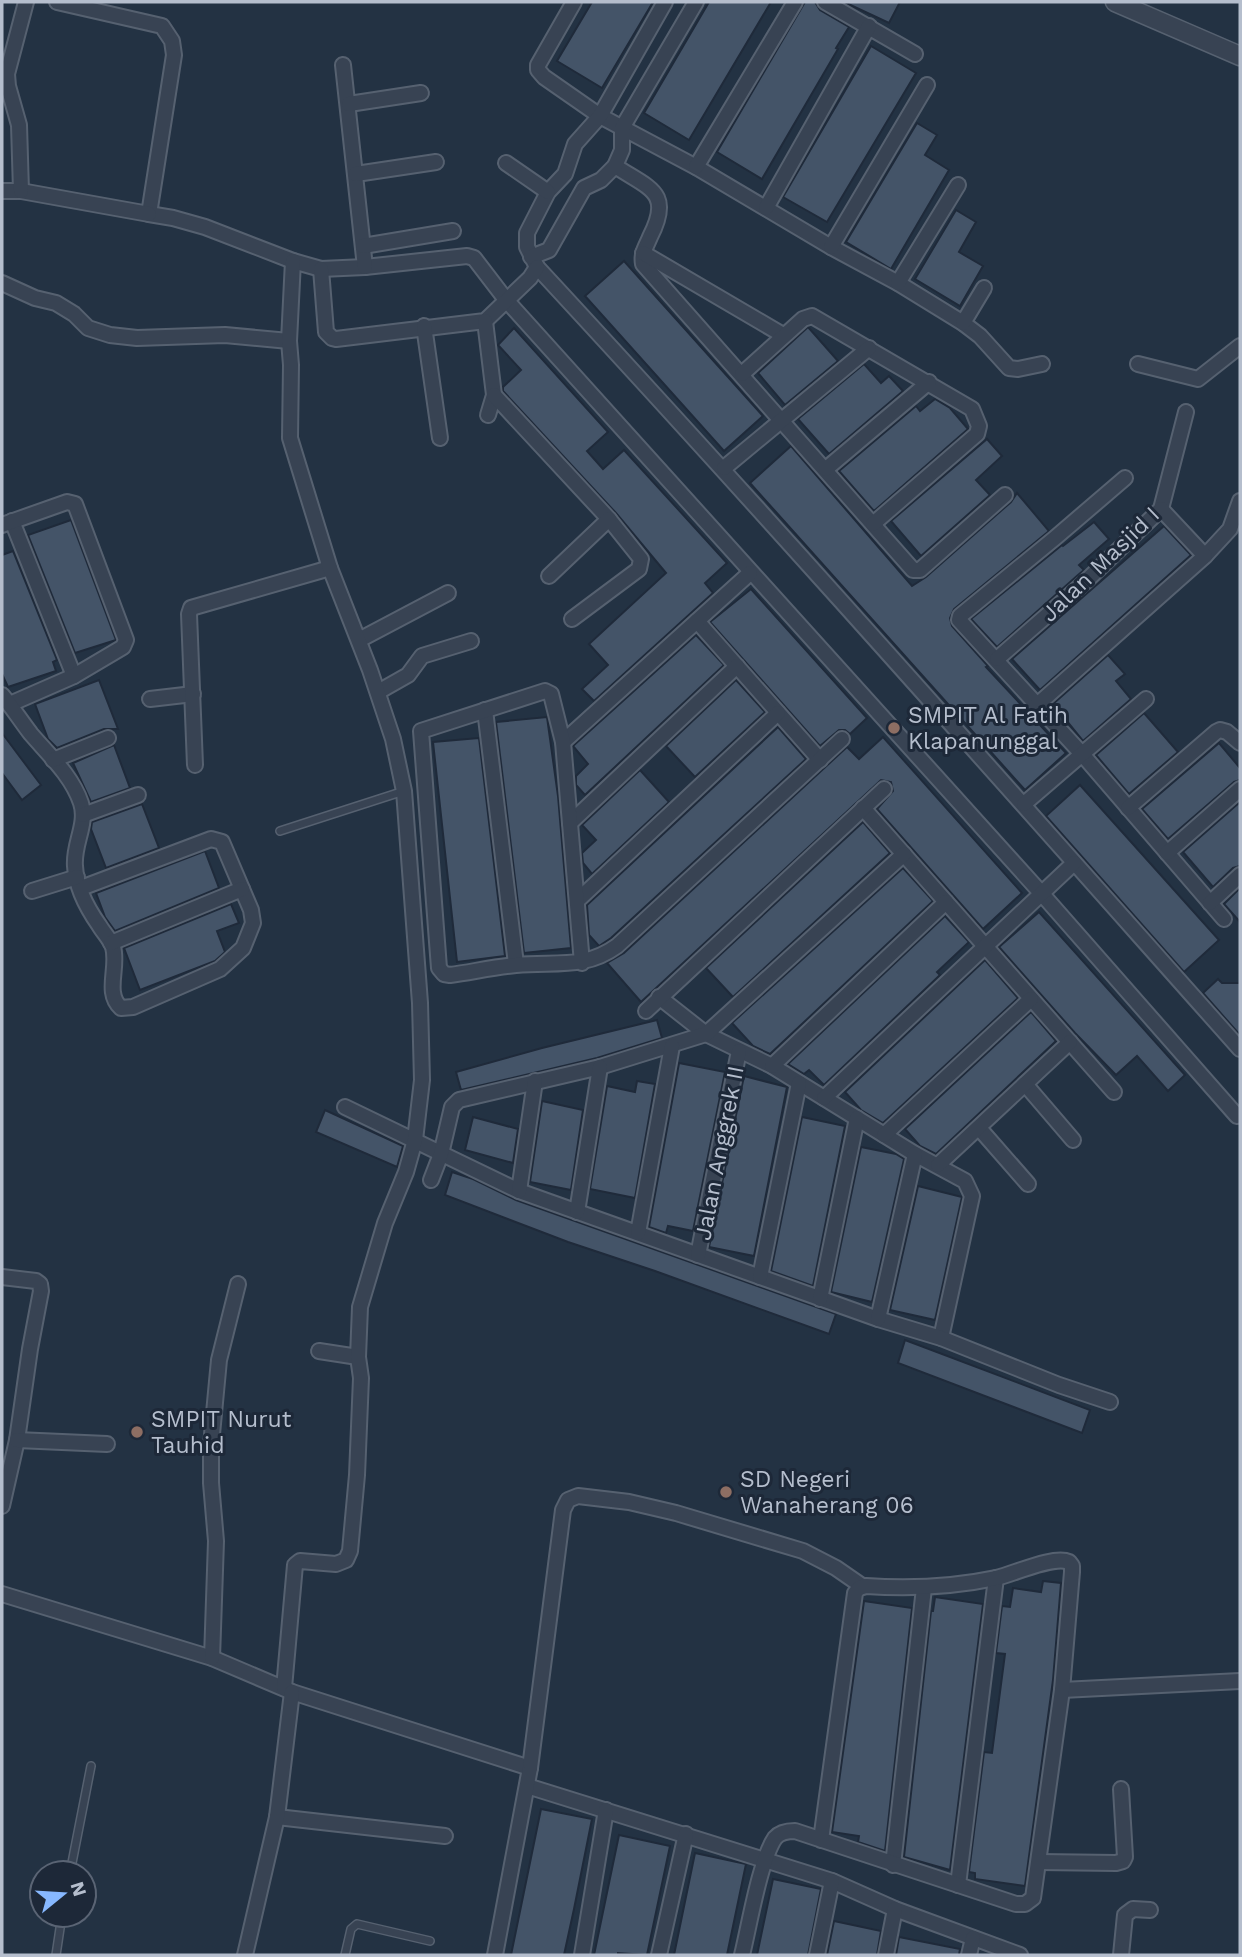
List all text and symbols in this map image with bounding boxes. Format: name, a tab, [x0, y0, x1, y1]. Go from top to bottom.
street label: Jalan Masjid I	[1036, 501, 1165, 627]
place label: SMPIT Al Fatih Klapanunggal	[908, 702, 1068, 755]
marker: SMPIT Al Fatih Klapanunggal	[886, 720, 902, 736]
street label: Jalan Anggrek II	[689, 1064, 750, 1243]
place label: SMPIT Nurut Tauhid	[151, 1406, 292, 1459]
marker: SMPIT Nurut Tauhid	[129, 1424, 145, 1440]
place label: SD Negeri Wanaherang 06	[740, 1466, 914, 1519]
marker: SD Negeri Wanaherang 06	[718, 1484, 734, 1500]
north arrow	[28, 1859, 98, 1929]
text: N	[66, 1879, 92, 1899]

